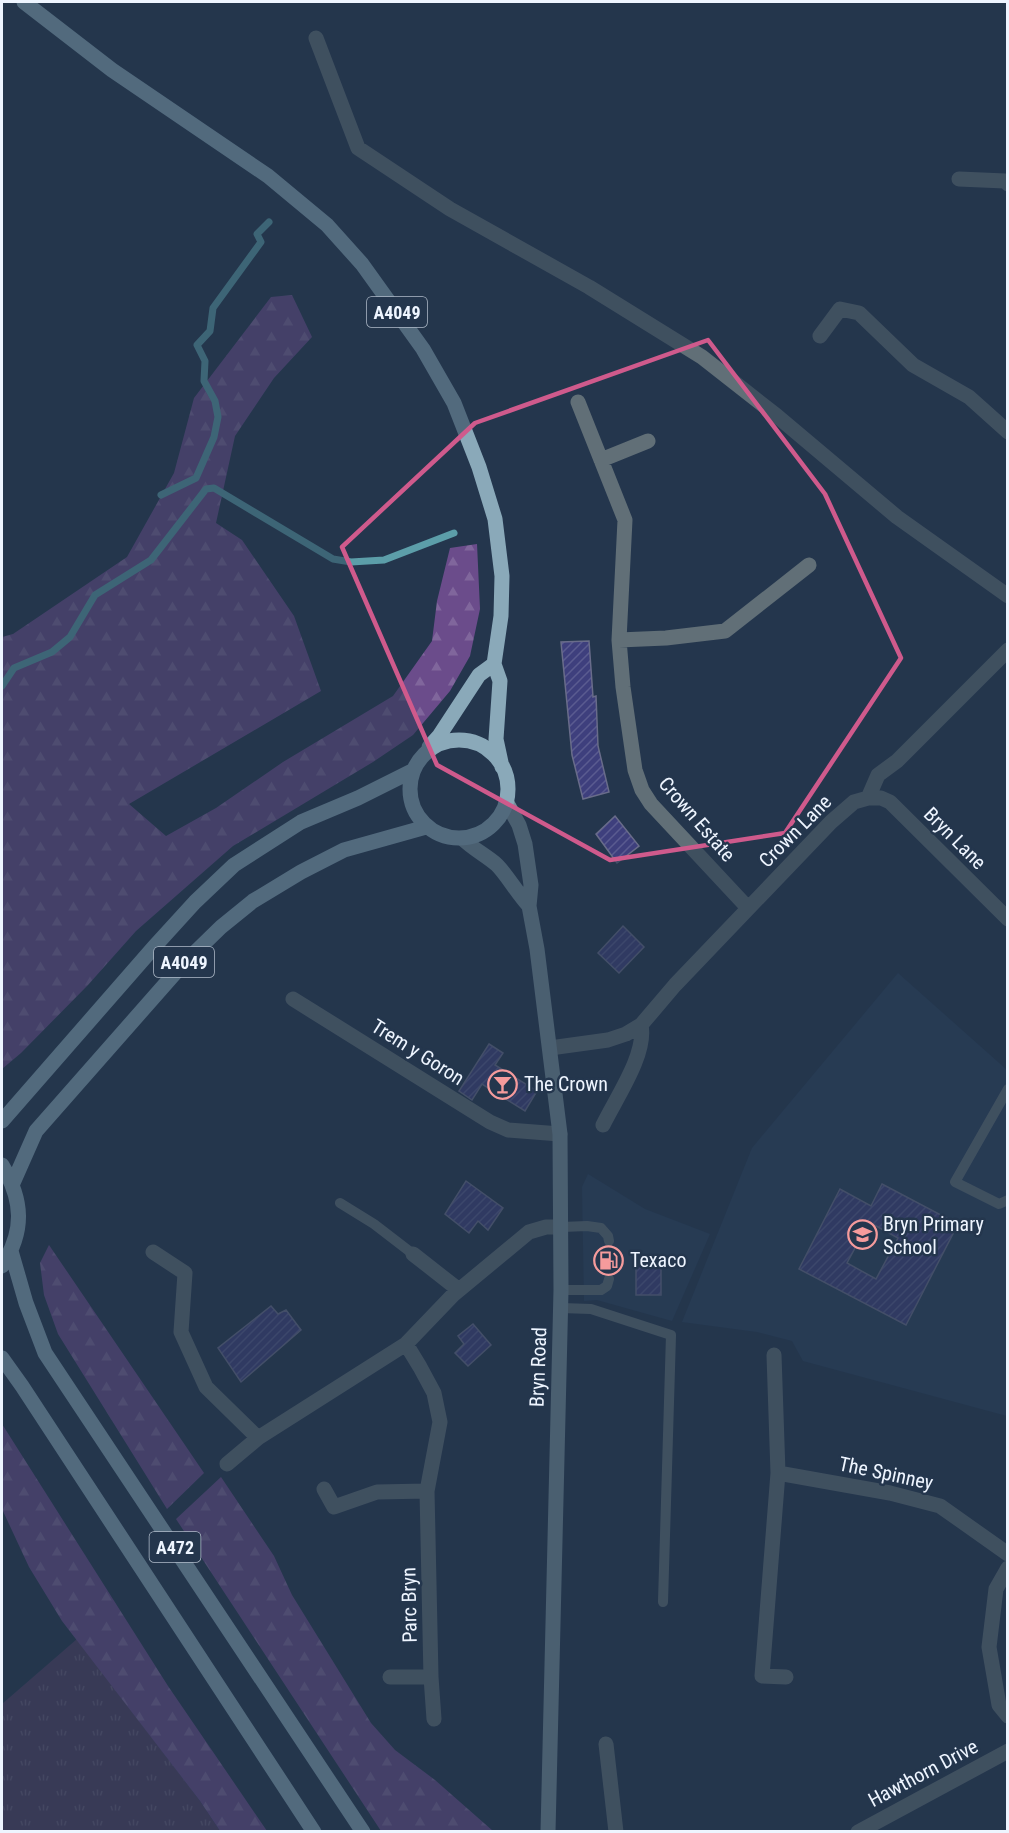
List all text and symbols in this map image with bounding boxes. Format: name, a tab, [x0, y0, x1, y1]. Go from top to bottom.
road number: A4049	[367, 297, 427, 327]
street label: Crown Estate	[654, 772, 740, 866]
street label: Crown Lane	[754, 790, 836, 872]
street label: Bryn Lane	[919, 802, 991, 874]
road number: A4049	[154, 947, 214, 977]
street label: Trem y Goron	[367, 1014, 469, 1090]
bar icon: The Crown	[487, 1068, 519, 1100]
place label: The Crown	[524, 1072, 608, 1096]
place label: Bryn Primary School	[883, 1212, 984, 1259]
school or university icon: Bryn Primary School	[846, 1219, 878, 1251]
fuel station icon: Texaco	[593, 1244, 625, 1276]
place label: Texaco	[630, 1248, 686, 1272]
street label: Bryn Road	[525, 1327, 551, 1407]
street label: The Spinney	[837, 1451, 935, 1495]
road number: A472	[150, 1532, 201, 1562]
street label: Parc Bryn	[396, 1567, 422, 1643]
street label: Hawthorn Drive	[864, 1734, 982, 1812]

